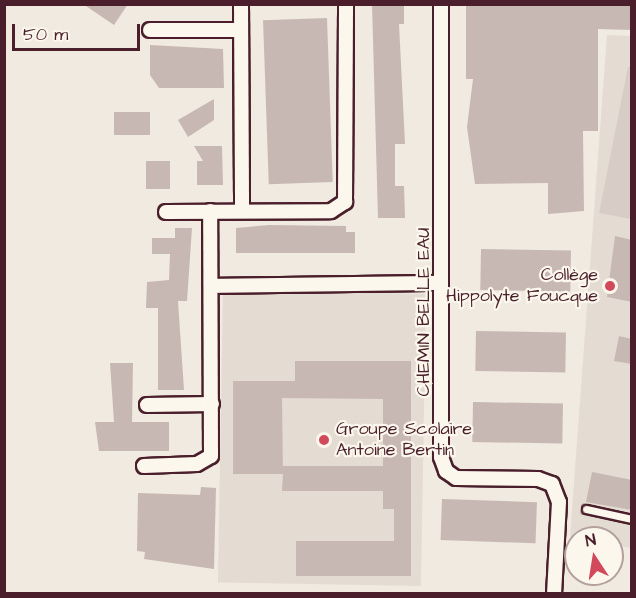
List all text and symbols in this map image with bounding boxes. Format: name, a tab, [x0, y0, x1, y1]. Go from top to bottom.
scale bar	[15, 12, 142, 50]
text: 50 m	[23, 22, 68, 47]
street label: CHEMIN BELLE EAU	[413, 228, 435, 396]
place label: Collège Hippolyte Foucque	[446, 265, 598, 308]
marker: Collège Hippolyte Foucque	[603, 279, 617, 293]
place label: Groupe Scolaire Antoine Bertin	[336, 419, 472, 462]
marker: Groupe Scolaire Antoine Bertin	[317, 433, 331, 447]
north arrow	[564, 526, 624, 586]
text: N	[583, 529, 598, 552]

